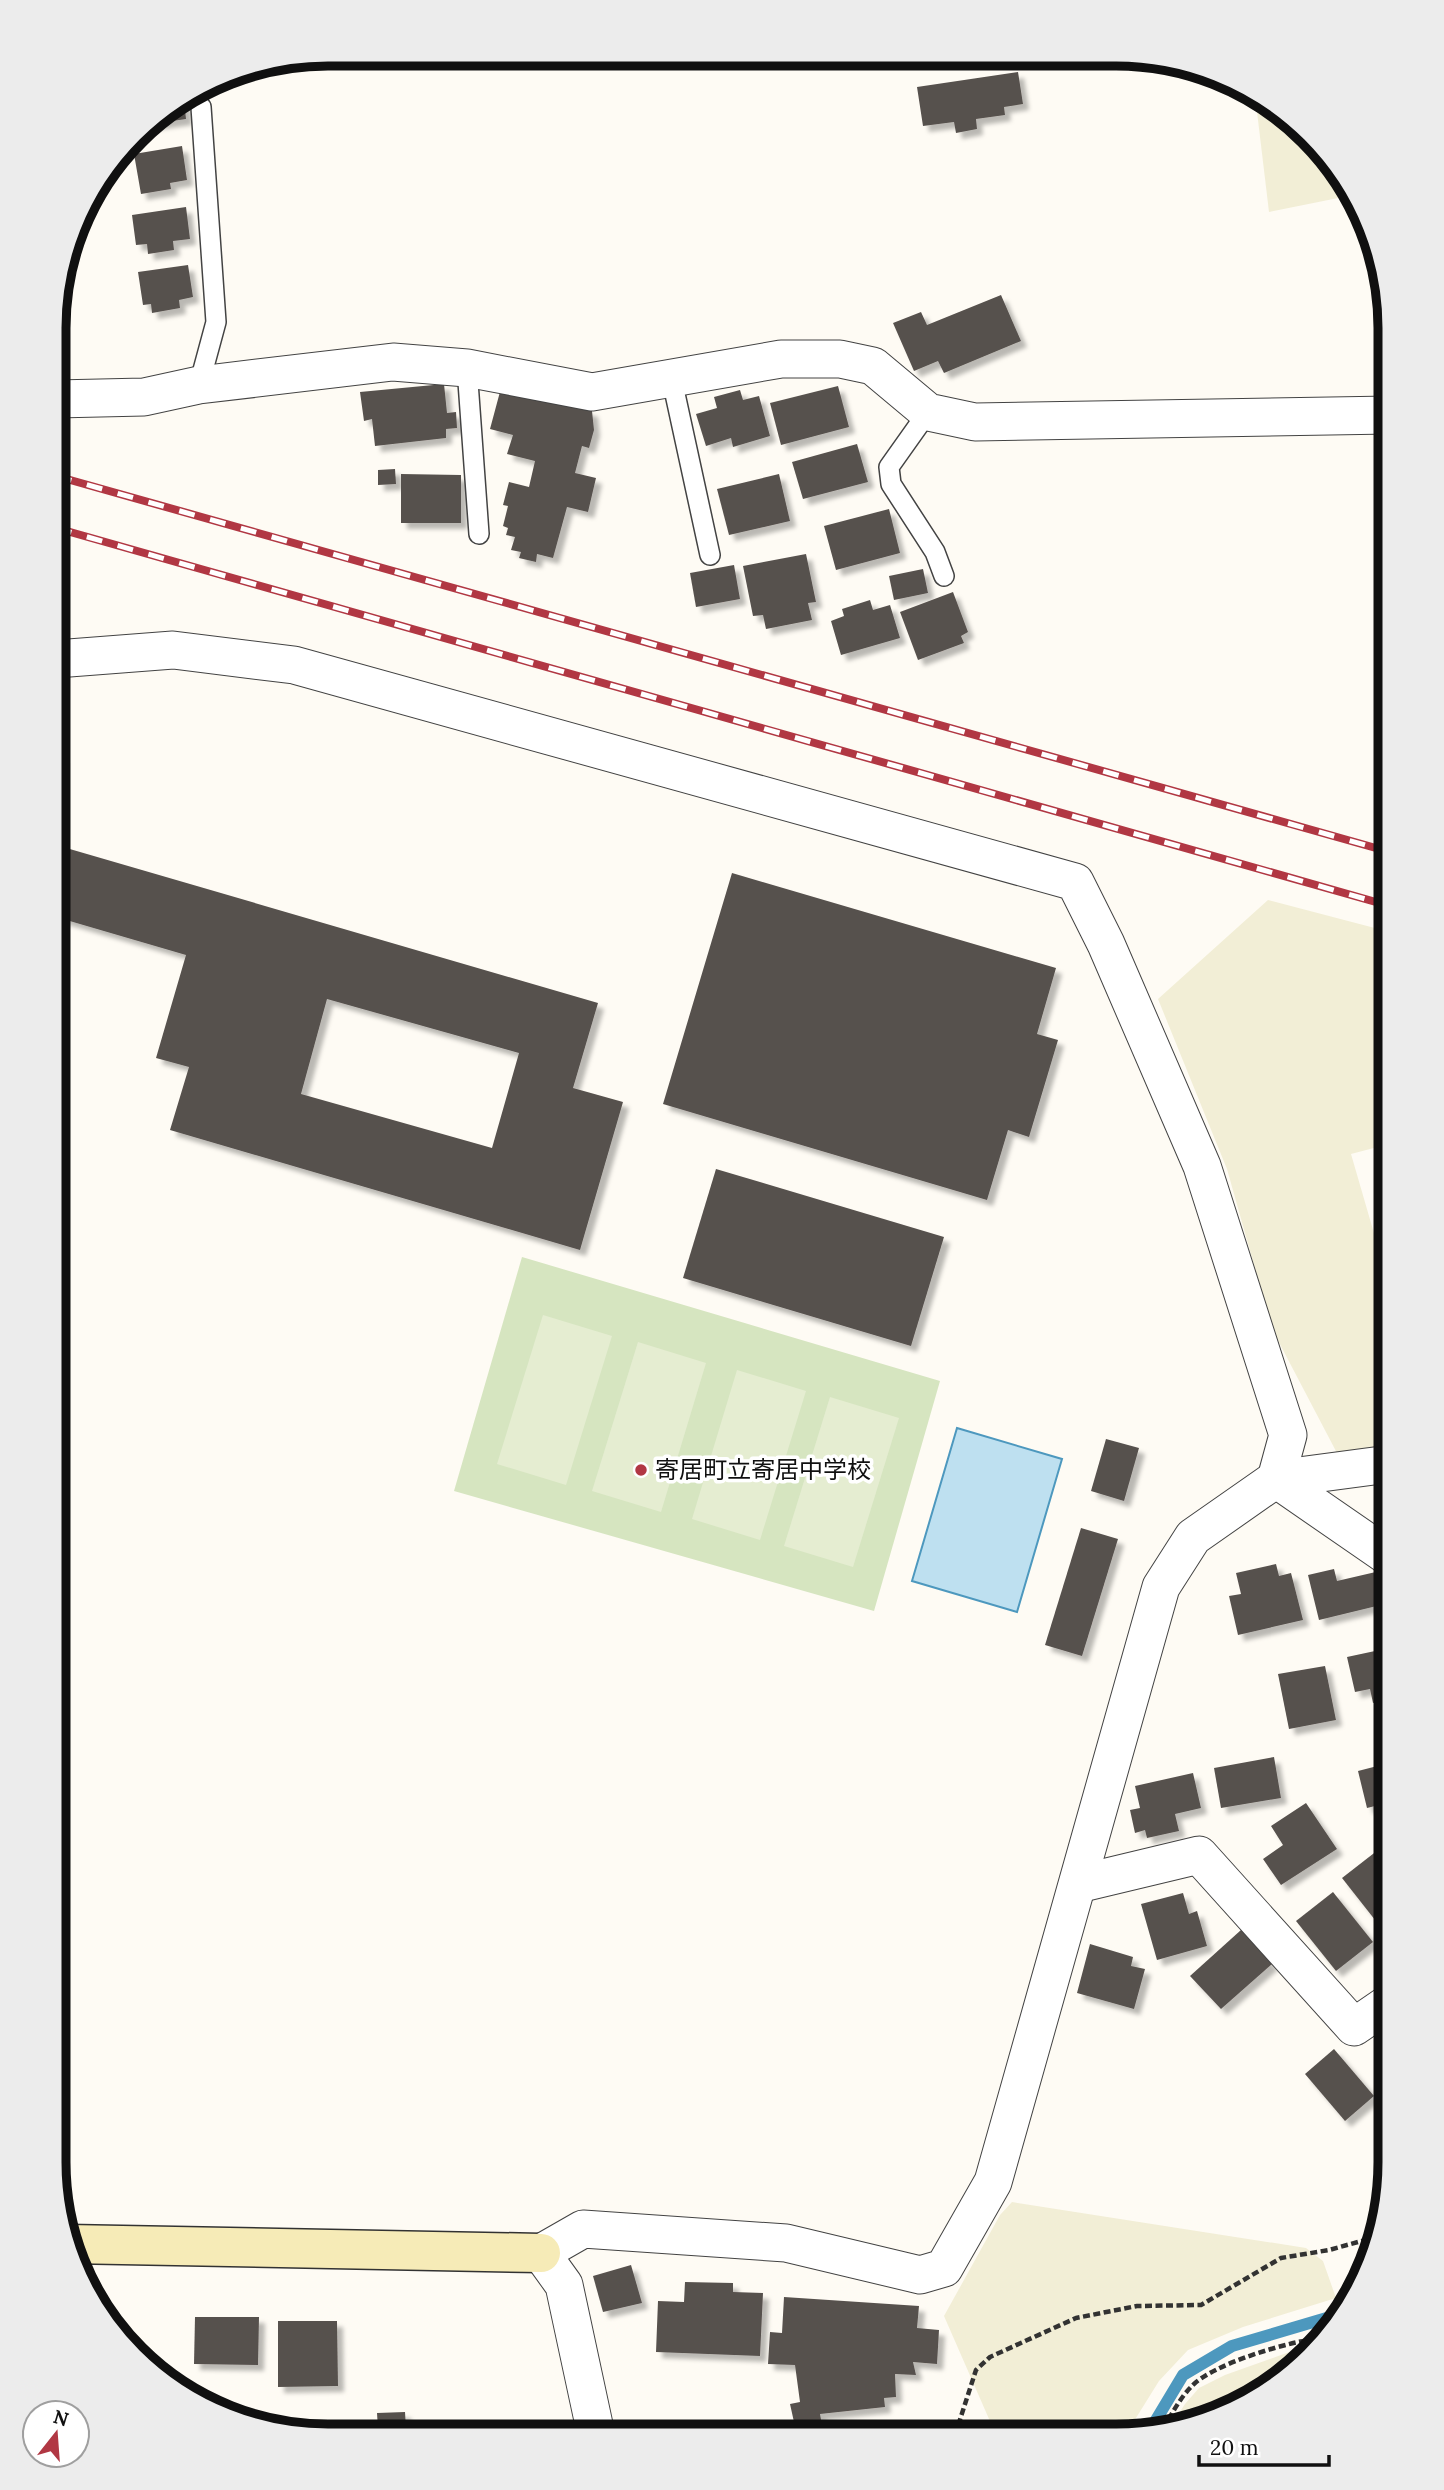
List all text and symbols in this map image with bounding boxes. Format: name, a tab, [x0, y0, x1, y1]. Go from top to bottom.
place label: 寄居町立寄居中学校	[655, 1454, 871, 1485]
marker: 寄居町立寄居中学校	[633, 1462, 649, 1478]
north arrow	[21, 2399, 91, 2469]
text: N	[50, 2404, 72, 2431]
scale bar	[1199, 2424, 1328, 2468]
text: 20 m	[1210, 2434, 1259, 2461]

